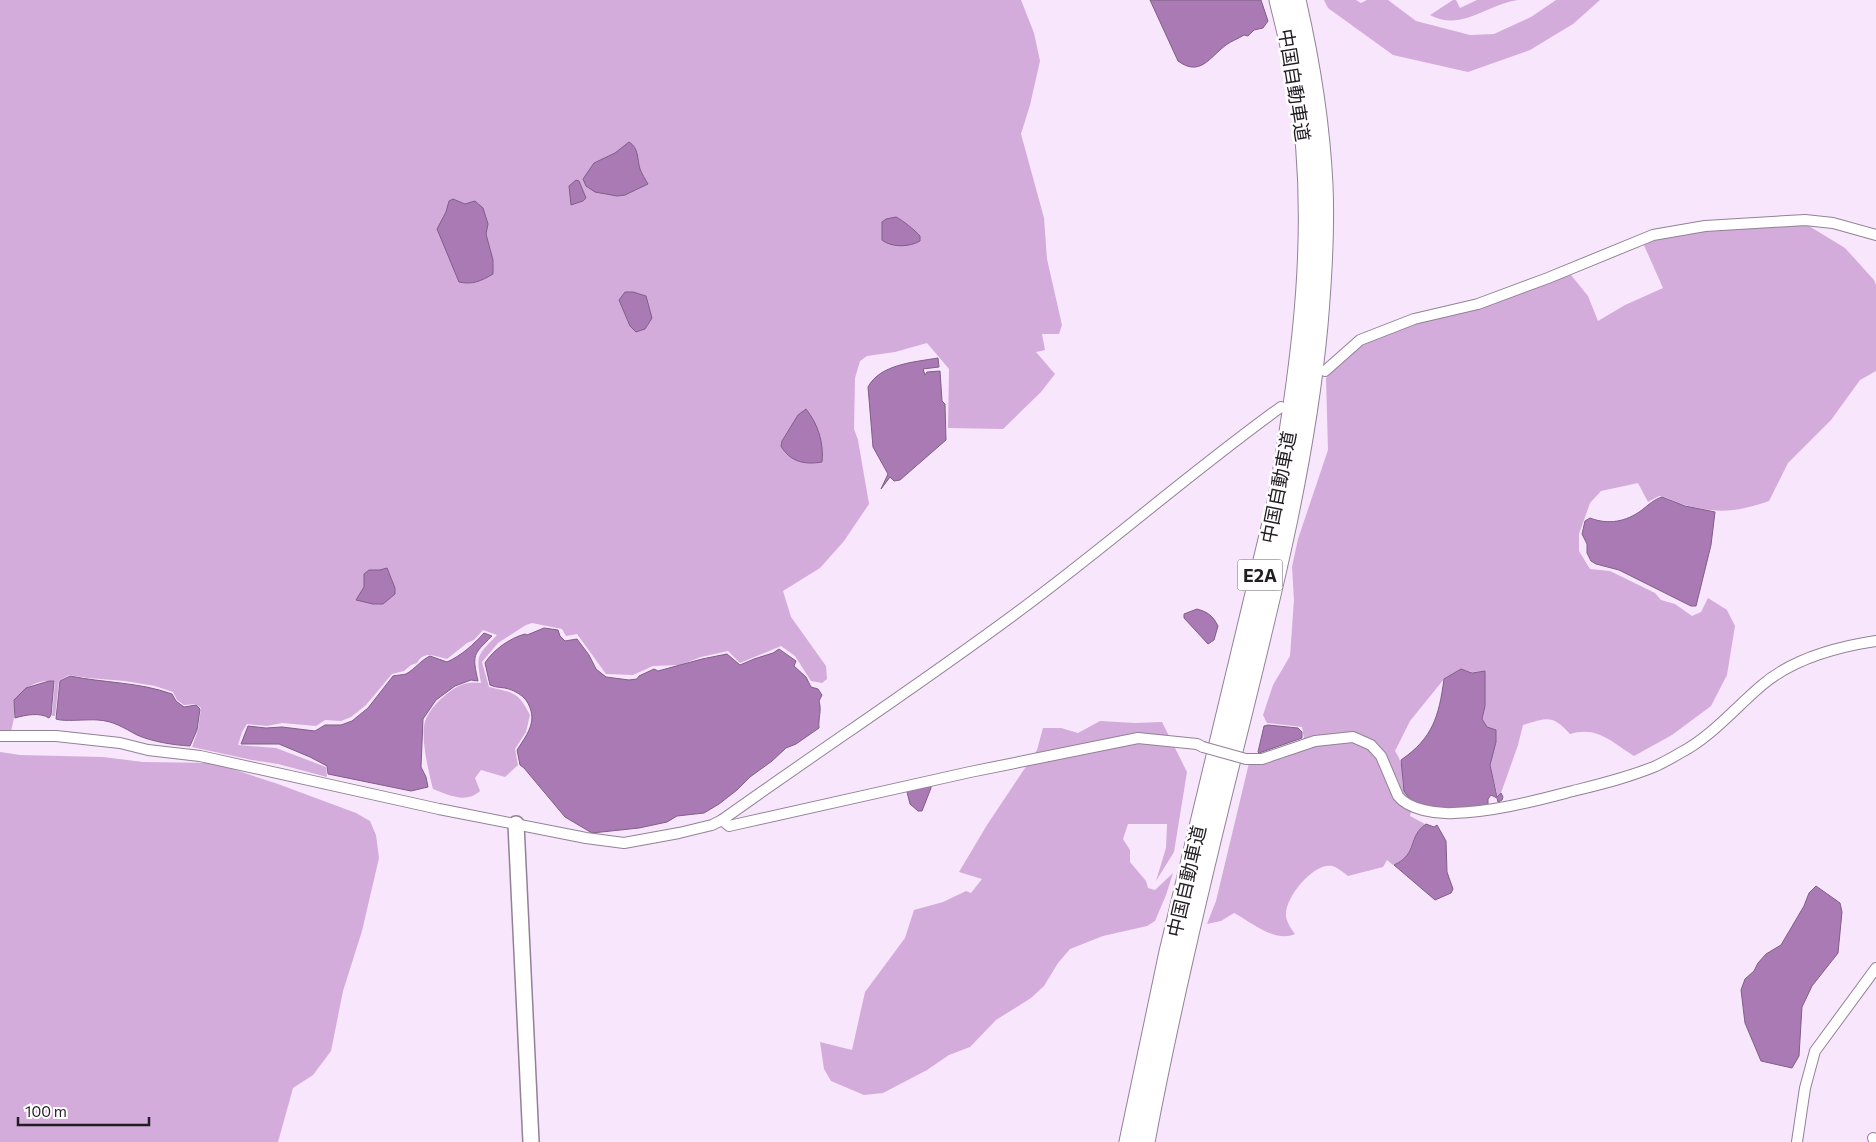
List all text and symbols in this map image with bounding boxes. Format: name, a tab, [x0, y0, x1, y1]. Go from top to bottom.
street label: 中国自動車道	[1275, 27, 1315, 143]
street label: 中国自動車道	[1256, 429, 1300, 545]
road number: E2A	[1238, 560, 1282, 590]
street label: 中国自動車道	[1162, 823, 1210, 939]
scale bar	[18, 1094, 149, 1126]
text: 100 m	[25, 1102, 67, 1120]

